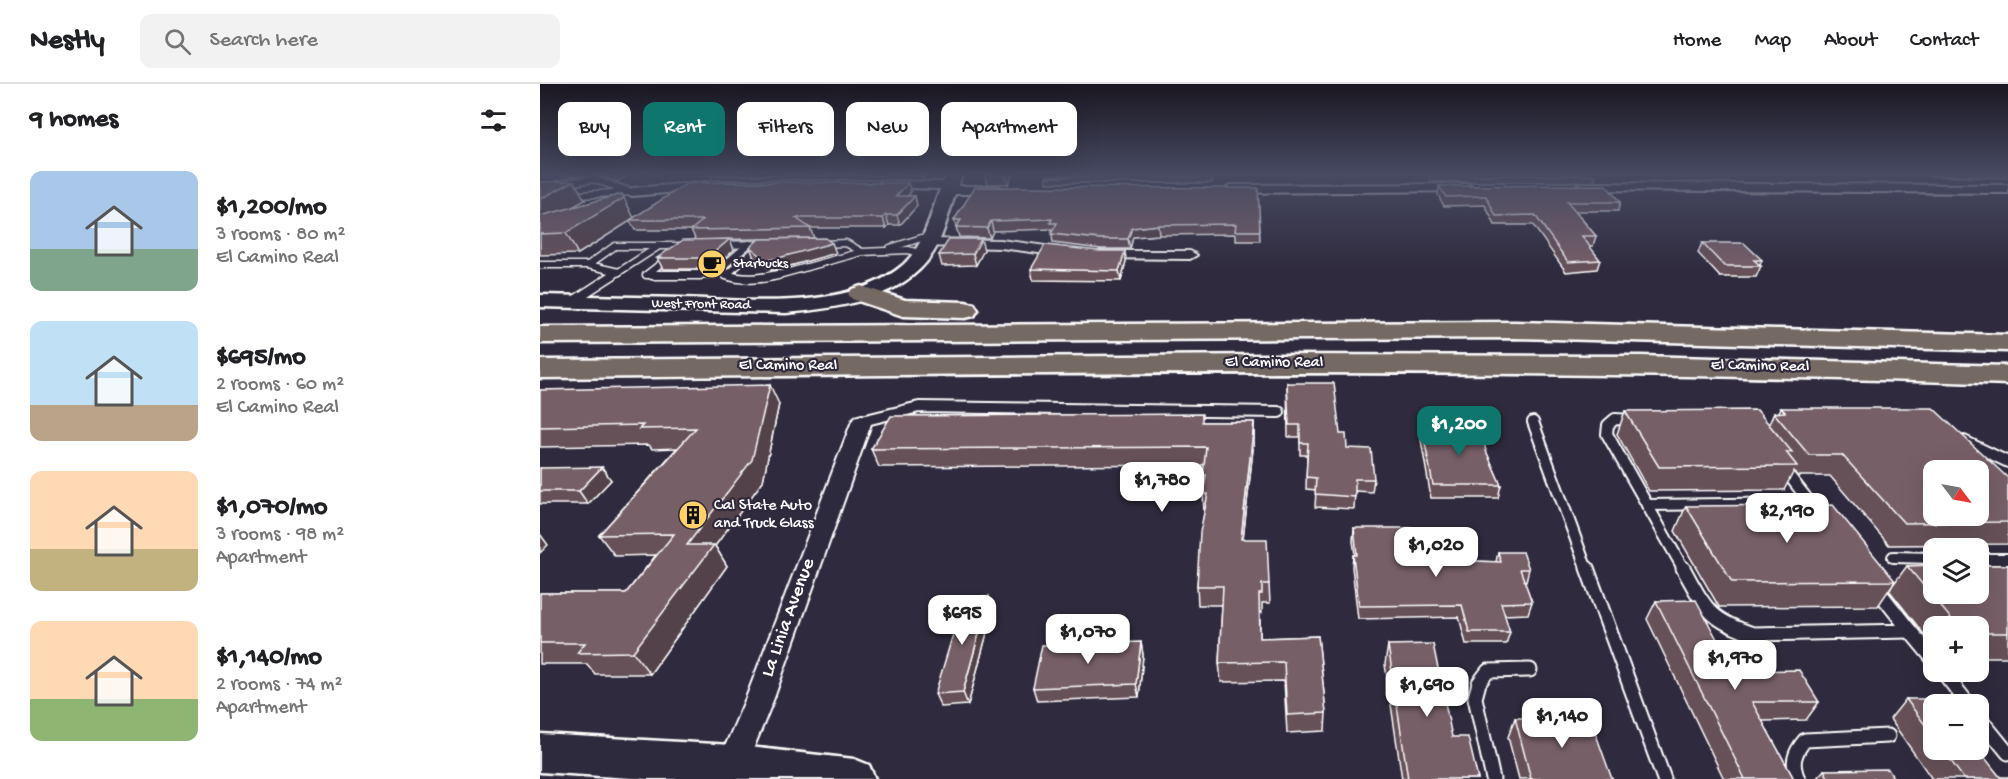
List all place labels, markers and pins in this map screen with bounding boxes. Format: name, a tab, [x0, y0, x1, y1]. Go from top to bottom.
cafe icon: Starbucks	[696, 248, 728, 280]
place label: Starbucks	[733, 256, 789, 273]
pin: $1,200	[1410, 406, 1508, 457]
pin: $1,780	[1113, 462, 1211, 513]
pin: $2,190	[1738, 493, 1836, 544]
place label: Cal State Auto and Truck Glass	[714, 497, 815, 534]
building icon: Cal State Auto and Truck Glass	[677, 499, 709, 531]
pin: $1,020	[1387, 527, 1485, 578]
pin: $695	[926, 595, 998, 646]
pin: $1,070	[1039, 614, 1137, 665]
pin: $1,970	[1686, 640, 1784, 691]
pin: $1,690	[1378, 667, 1476, 718]
pin: $1,140	[1513, 698, 1611, 749]

